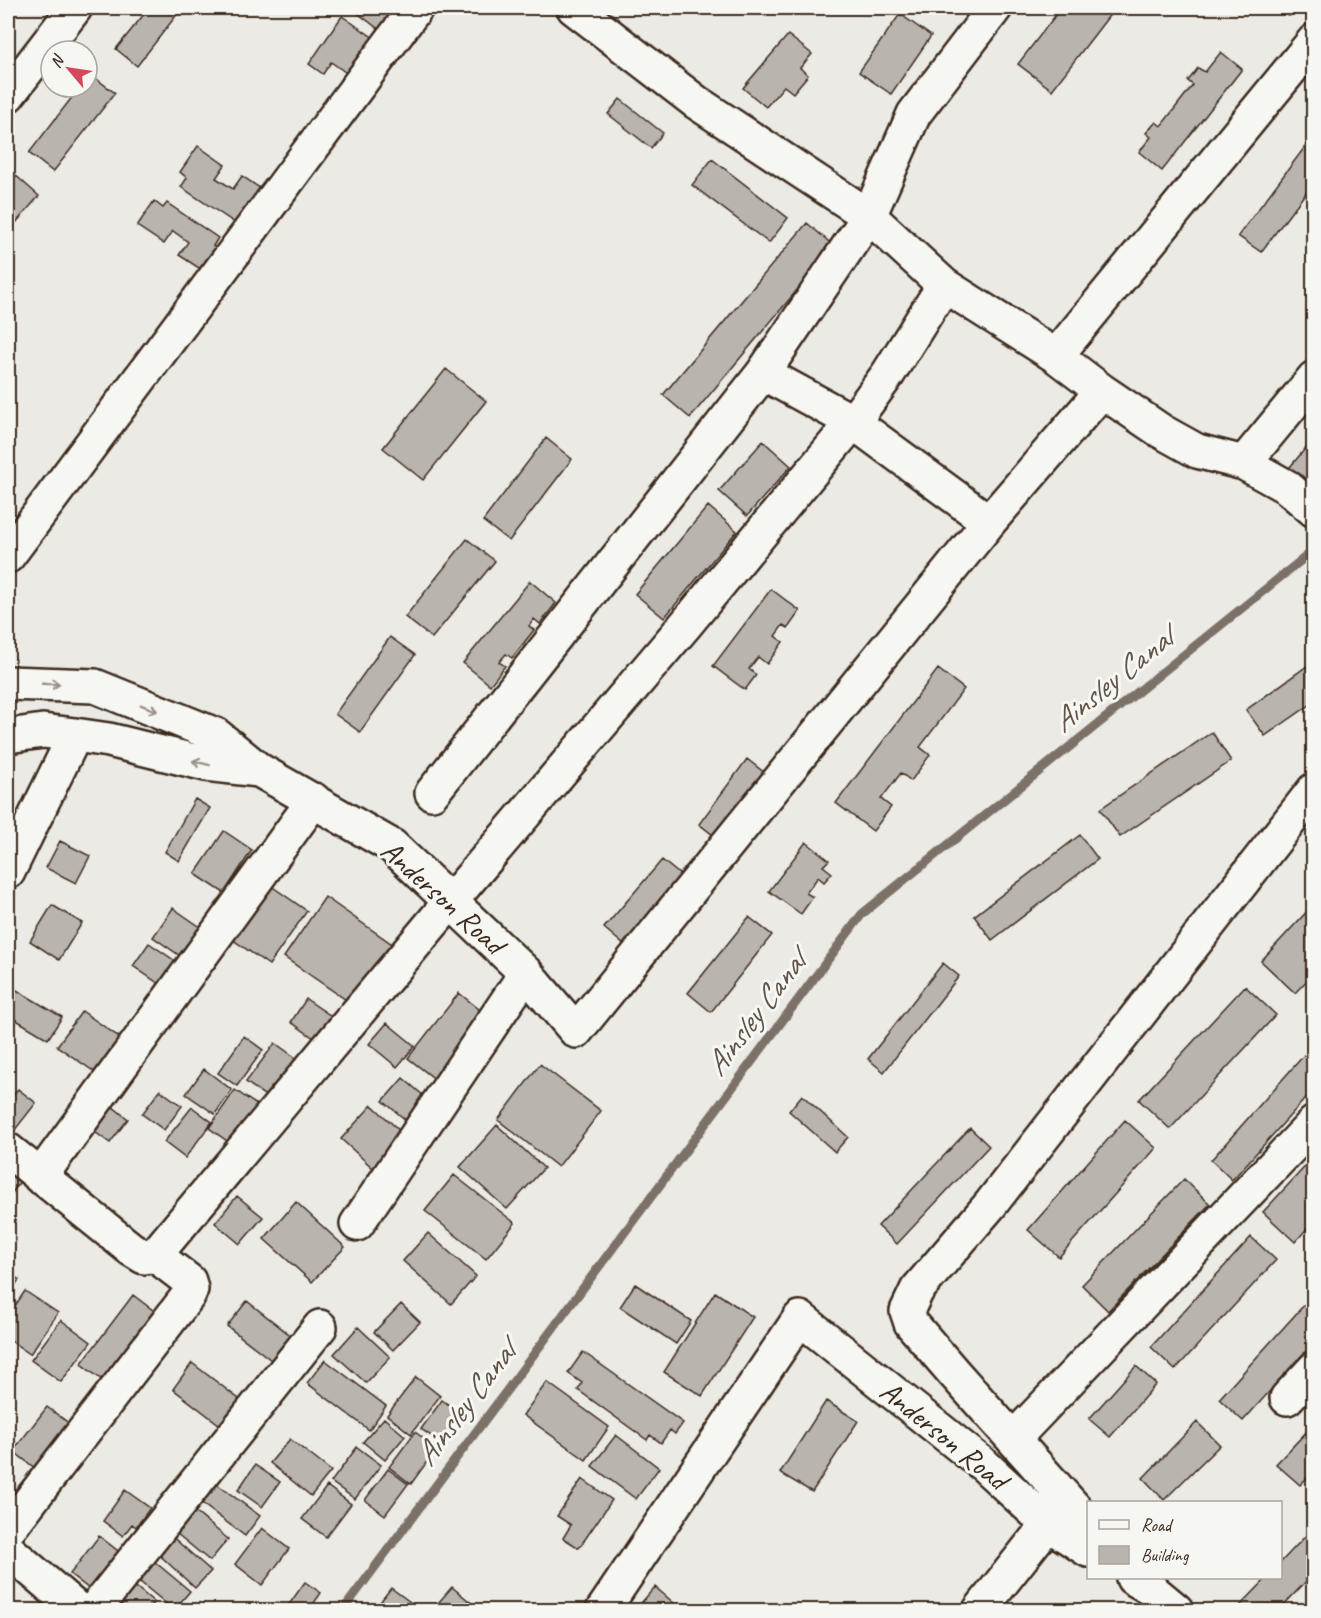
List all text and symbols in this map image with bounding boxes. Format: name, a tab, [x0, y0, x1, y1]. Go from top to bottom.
north arrow	[39, 39, 99, 99]
text: N	[46, 50, 69, 71]
water label: Ainsley Canal	[1043, 612, 1189, 741]
one-way arrow	[41, 678, 61, 689]
one-way arrow	[139, 703, 158, 714]
one-way arrow	[192, 756, 211, 768]
street label: Anderson Road	[373, 832, 516, 965]
water label: Ainsley Canal	[695, 936, 821, 1084]
water label: Ainsley Canal	[405, 1326, 531, 1474]
street label: Anderson Road	[872, 1372, 1019, 1501]
legend	[1087, 1501, 1282, 1579]
text: Road	[1141, 1514, 1174, 1536]
text: Building	[1141, 1544, 1190, 1566]

